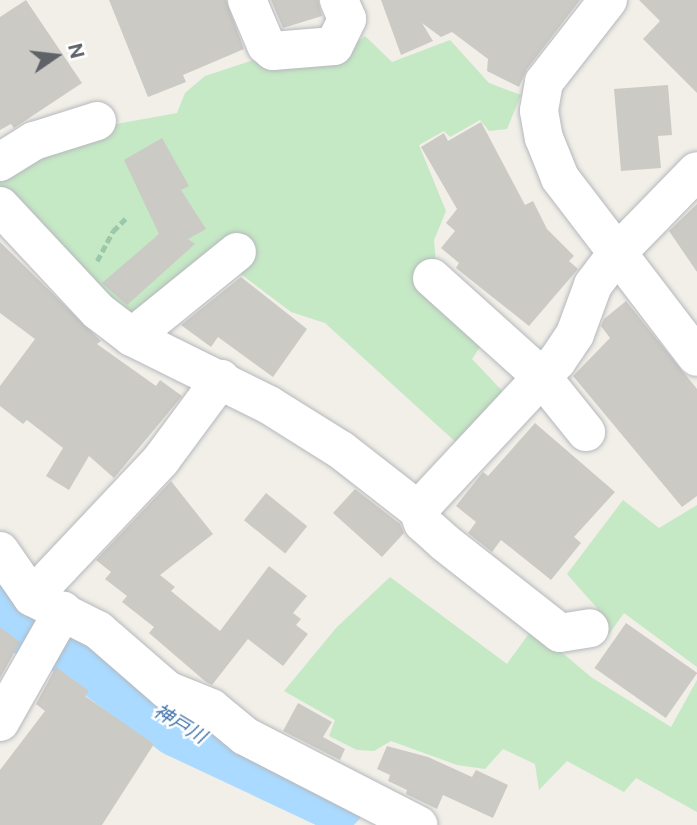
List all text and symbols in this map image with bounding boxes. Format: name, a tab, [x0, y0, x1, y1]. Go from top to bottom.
north arrow	[21, 21, 91, 91]
text: N	[64, 41, 89, 61]
water label: 神戸川	[150, 700, 210, 748]

